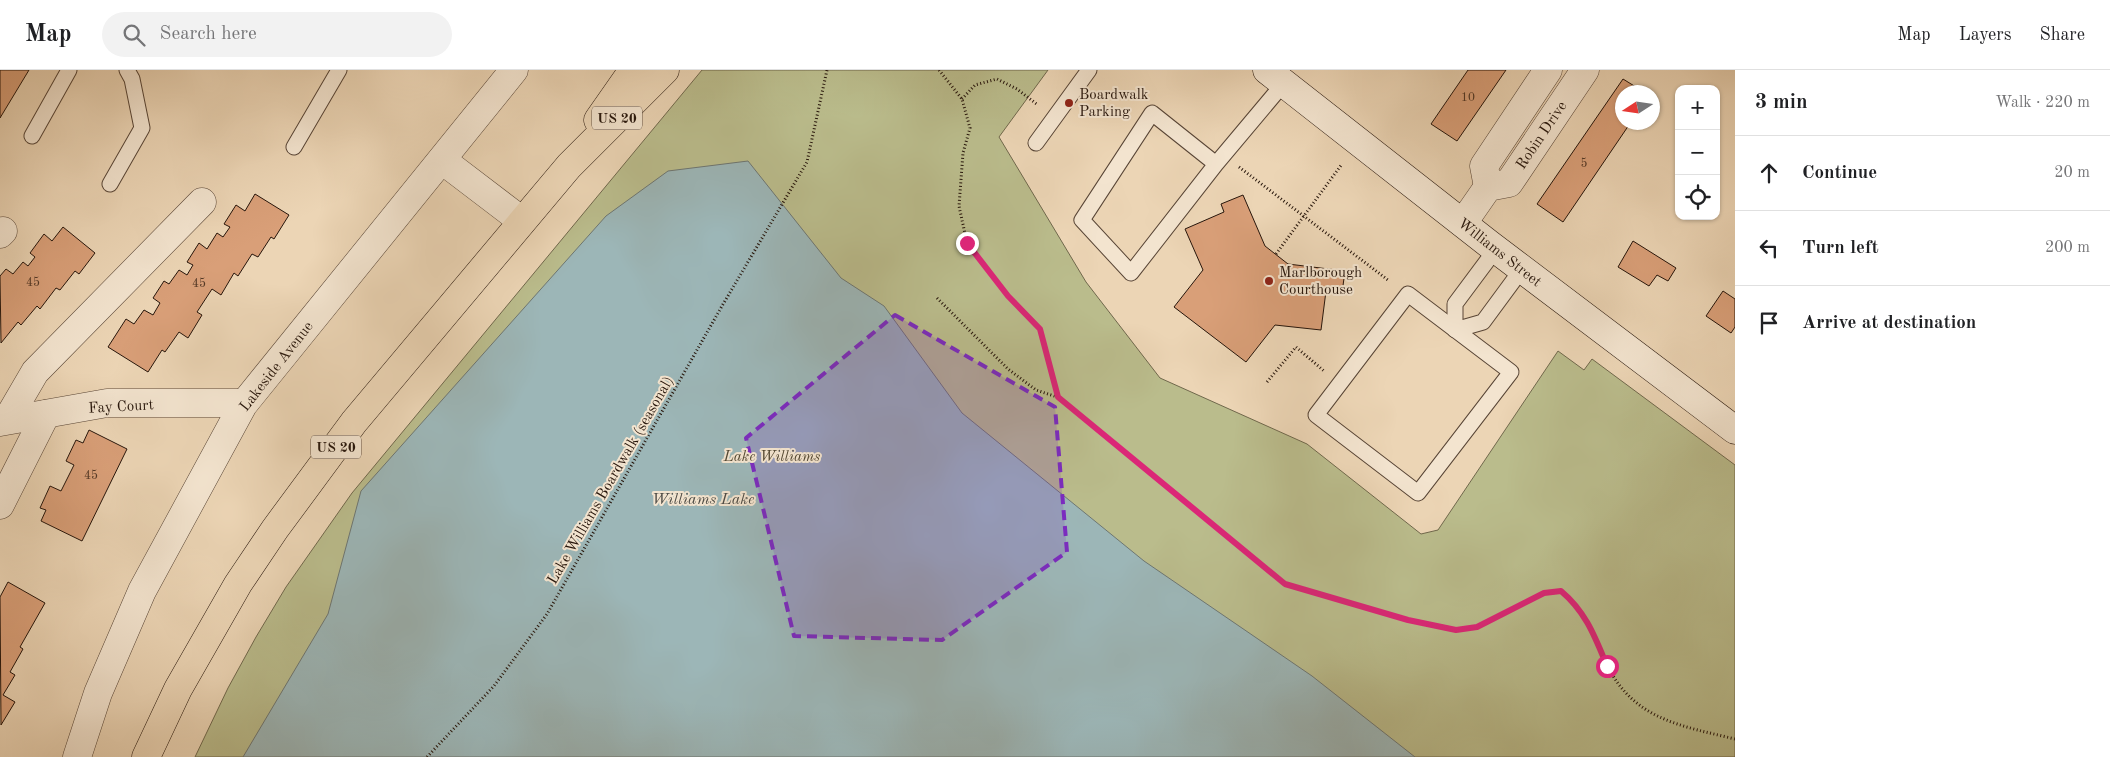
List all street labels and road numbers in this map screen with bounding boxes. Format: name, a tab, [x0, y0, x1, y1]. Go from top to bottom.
street label: Robin Drive	[1514, 99, 1570, 172]
road number: US 20	[592, 106, 642, 129]
street label: Williams Street	[1455, 216, 1544, 290]
street label: Lakeside Avenue	[238, 319, 317, 415]
street label: Lake Williams Boardwalk (seasonal)	[546, 374, 677, 587]
street label: Fay Court	[88, 398, 154, 417]
road number: US 20	[311, 436, 361, 458]

